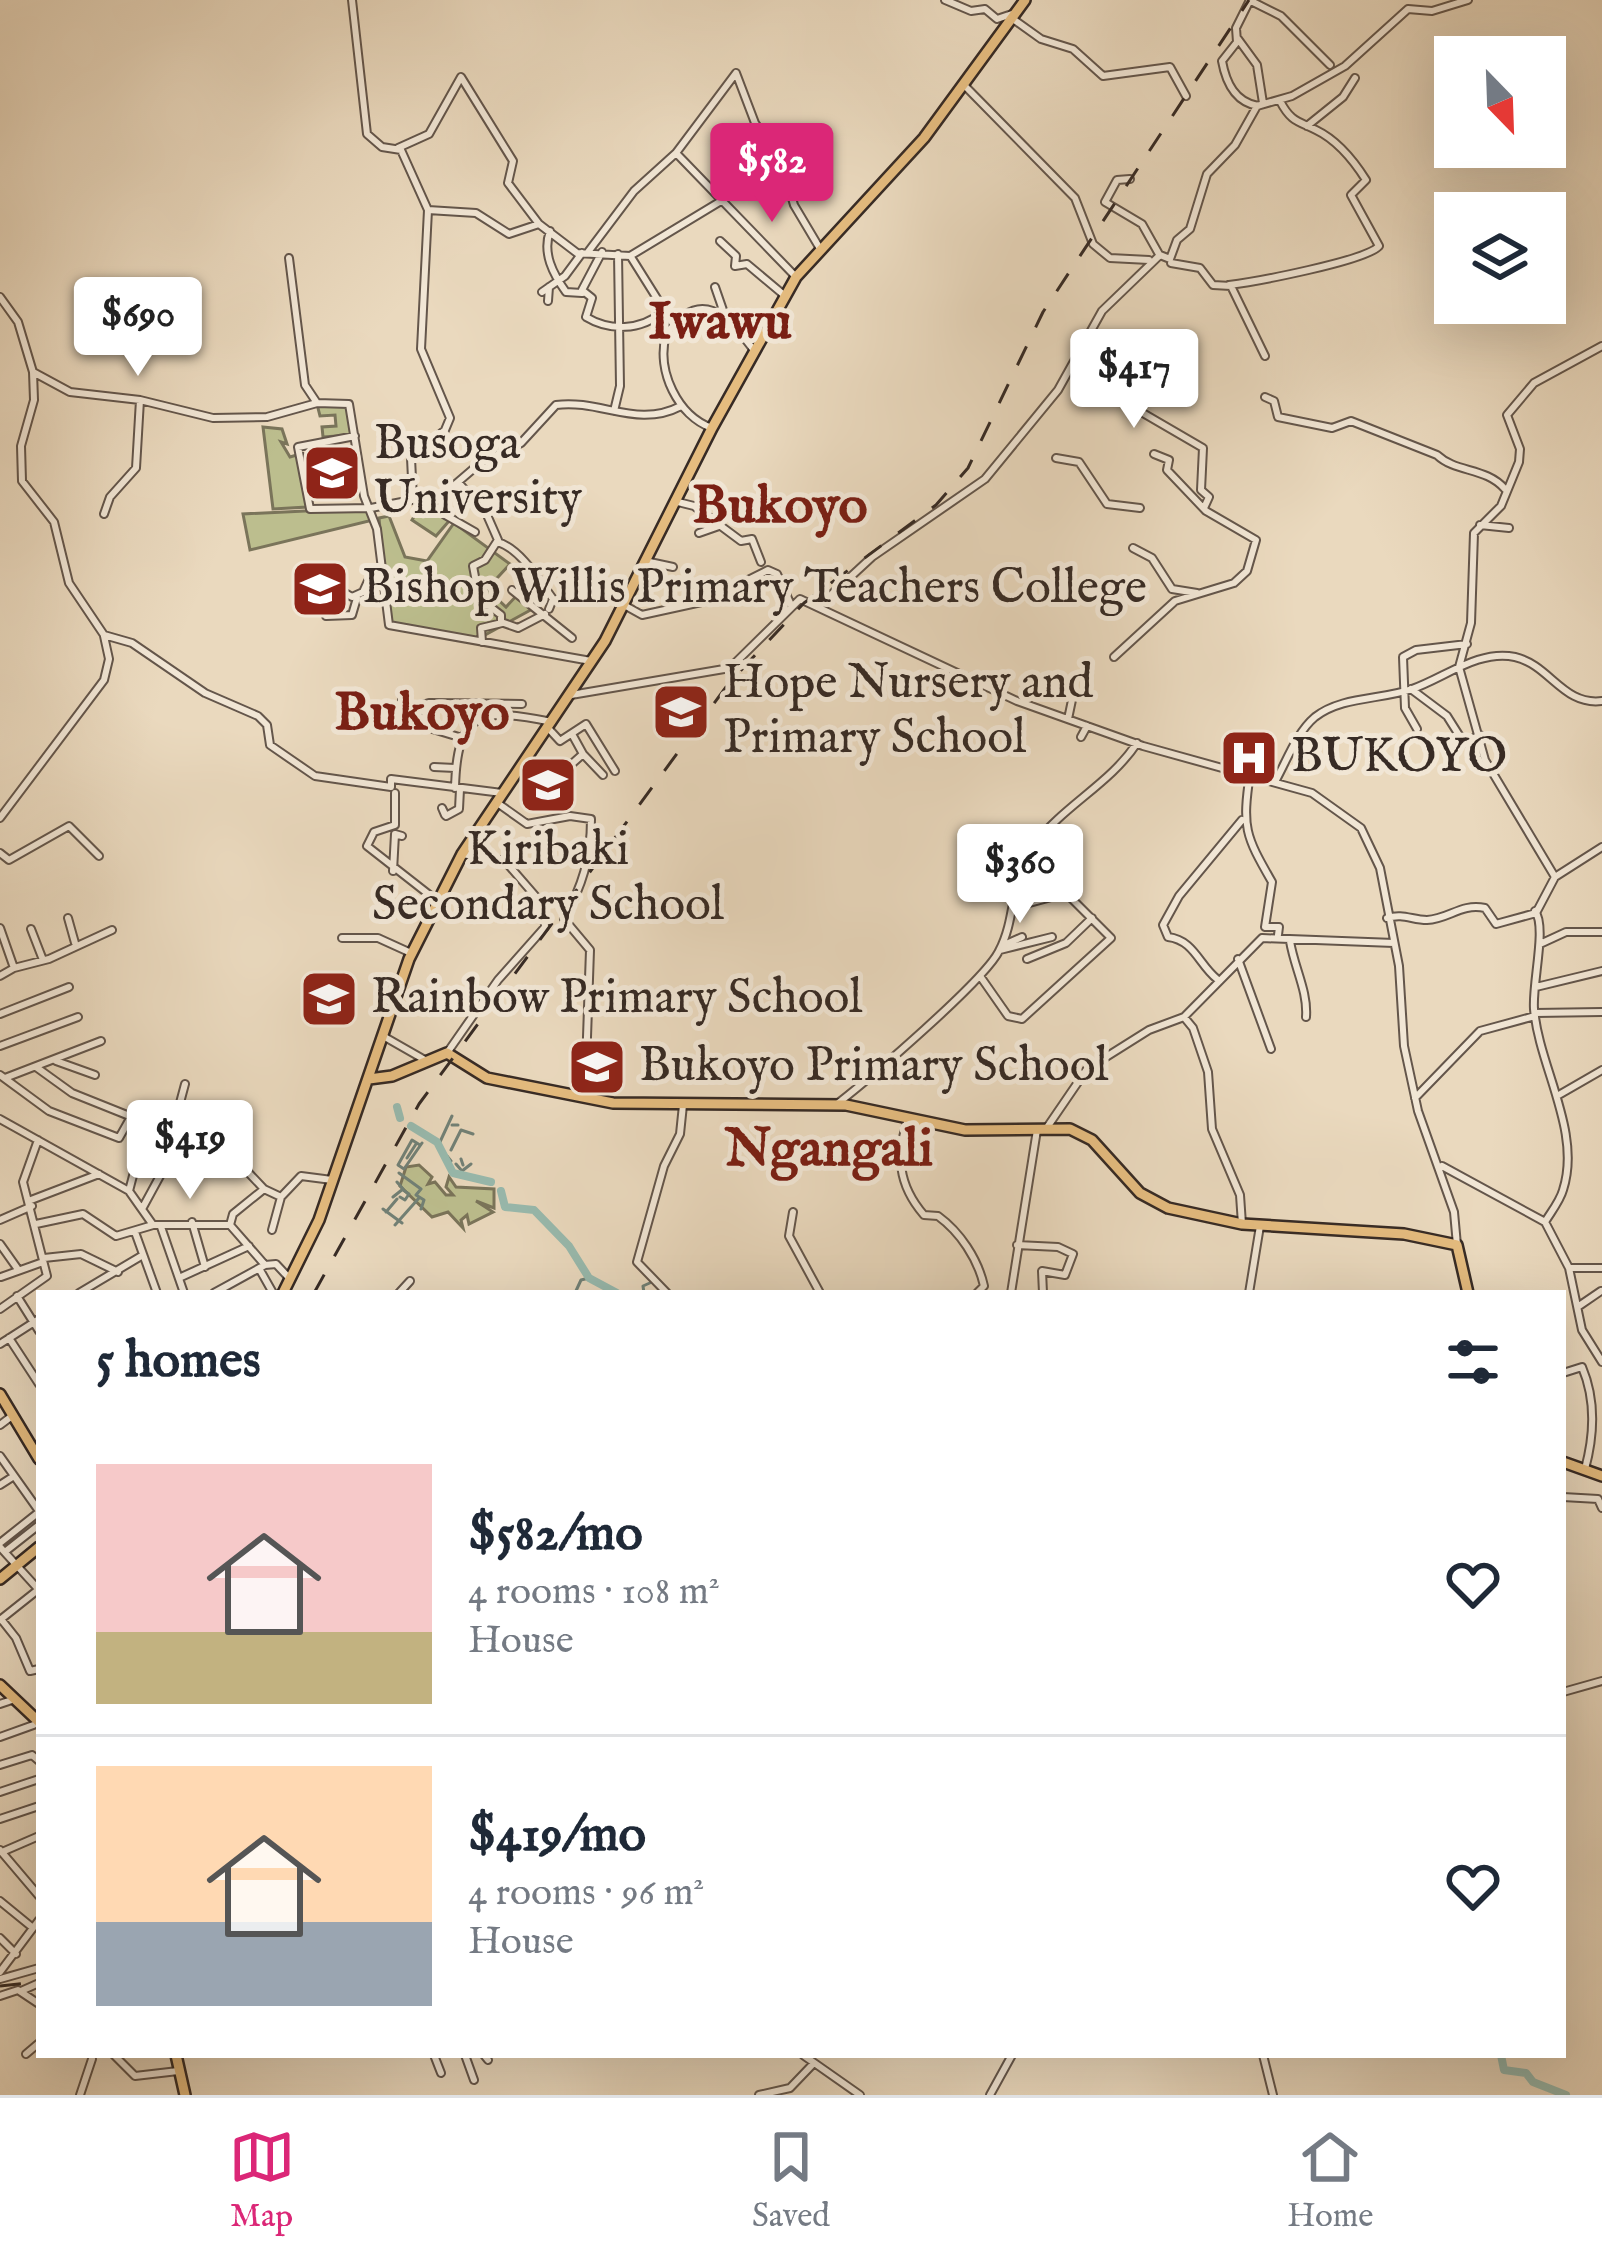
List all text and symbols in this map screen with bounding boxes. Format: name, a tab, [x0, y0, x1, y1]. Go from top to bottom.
north arrow	[1434, 36, 1566, 168]
map controls	[1434, 36, 1566, 324]
pin: $582	[701, 123, 843, 225]
text: $582	[737, 137, 807, 186]
button: layers	[1434, 192, 1566, 324]
pin: $690	[67, 277, 209, 379]
district label: Iwawu	[648, 289, 792, 358]
text: $690	[101, 291, 175, 340]
pin: $417	[1063, 329, 1205, 431]
text: $417	[1097, 343, 1171, 392]
place label: Busoga University	[374, 415, 582, 530]
school or university icon: Busoga University	[301, 442, 363, 504]
district label: Bukoyo	[692, 473, 868, 542]
school or university icon: Bishop Willis Primary Teachers College	[289, 558, 351, 620]
place label: Bishop Willis Primary Teachers College	[362, 559, 1147, 619]
place label: Hope Nursery and Primary School	[723, 654, 1094, 769]
district label: Bukoyo	[334, 680, 510, 749]
school or university icon: Hope Nursery and Primary School	[650, 681, 712, 743]
hospital icon: BUKOYO	[1218, 727, 1280, 789]
place label: BUKOYO	[1291, 728, 1507, 788]
school or university icon: Kiribaki Secondary School	[517, 754, 579, 816]
place label: Kiribaki Secondary School	[372, 821, 725, 936]
pin: $360	[949, 824, 1091, 926]
text: $360	[984, 838, 1056, 887]
school or university icon: Rainbow Primary School	[298, 968, 360, 1030]
place label: Rainbow Primary School	[371, 969, 863, 1029]
school or university icon: Bukoyo Primary School	[566, 1036, 628, 1098]
place label: Bukoyo Primary School	[639, 1037, 1109, 1097]
pin: $419	[119, 1100, 261, 1202]
text: $419	[154, 1114, 226, 1163]
district label: Ngangali	[724, 1116, 933, 1185]
icon: filters	[1440, 1329, 1506, 1395]
text: 5 homes	[96, 1330, 261, 1395]
text: $582/mo	[468, 1503, 643, 1568]
icon: home	[192, 1512, 336, 1656]
icon: heart	[1440, 1551, 1506, 1617]
text: 4 rooms · 108 m²	[468, 1568, 720, 1617]
text: House	[468, 1617, 574, 1666]
text: $419/mo	[468, 1804, 646, 1869]
icon: home	[192, 1814, 336, 1958]
icon: heart	[1440, 1853, 1506, 1919]
text: 4 rooms · 96 m²	[468, 1869, 704, 1918]
text: House	[468, 1918, 574, 1967]
tab: Map	[229, 2124, 295, 2238]
tab: Saved	[752, 2124, 830, 2238]
tab: Home	[1287, 2124, 1373, 2238]

